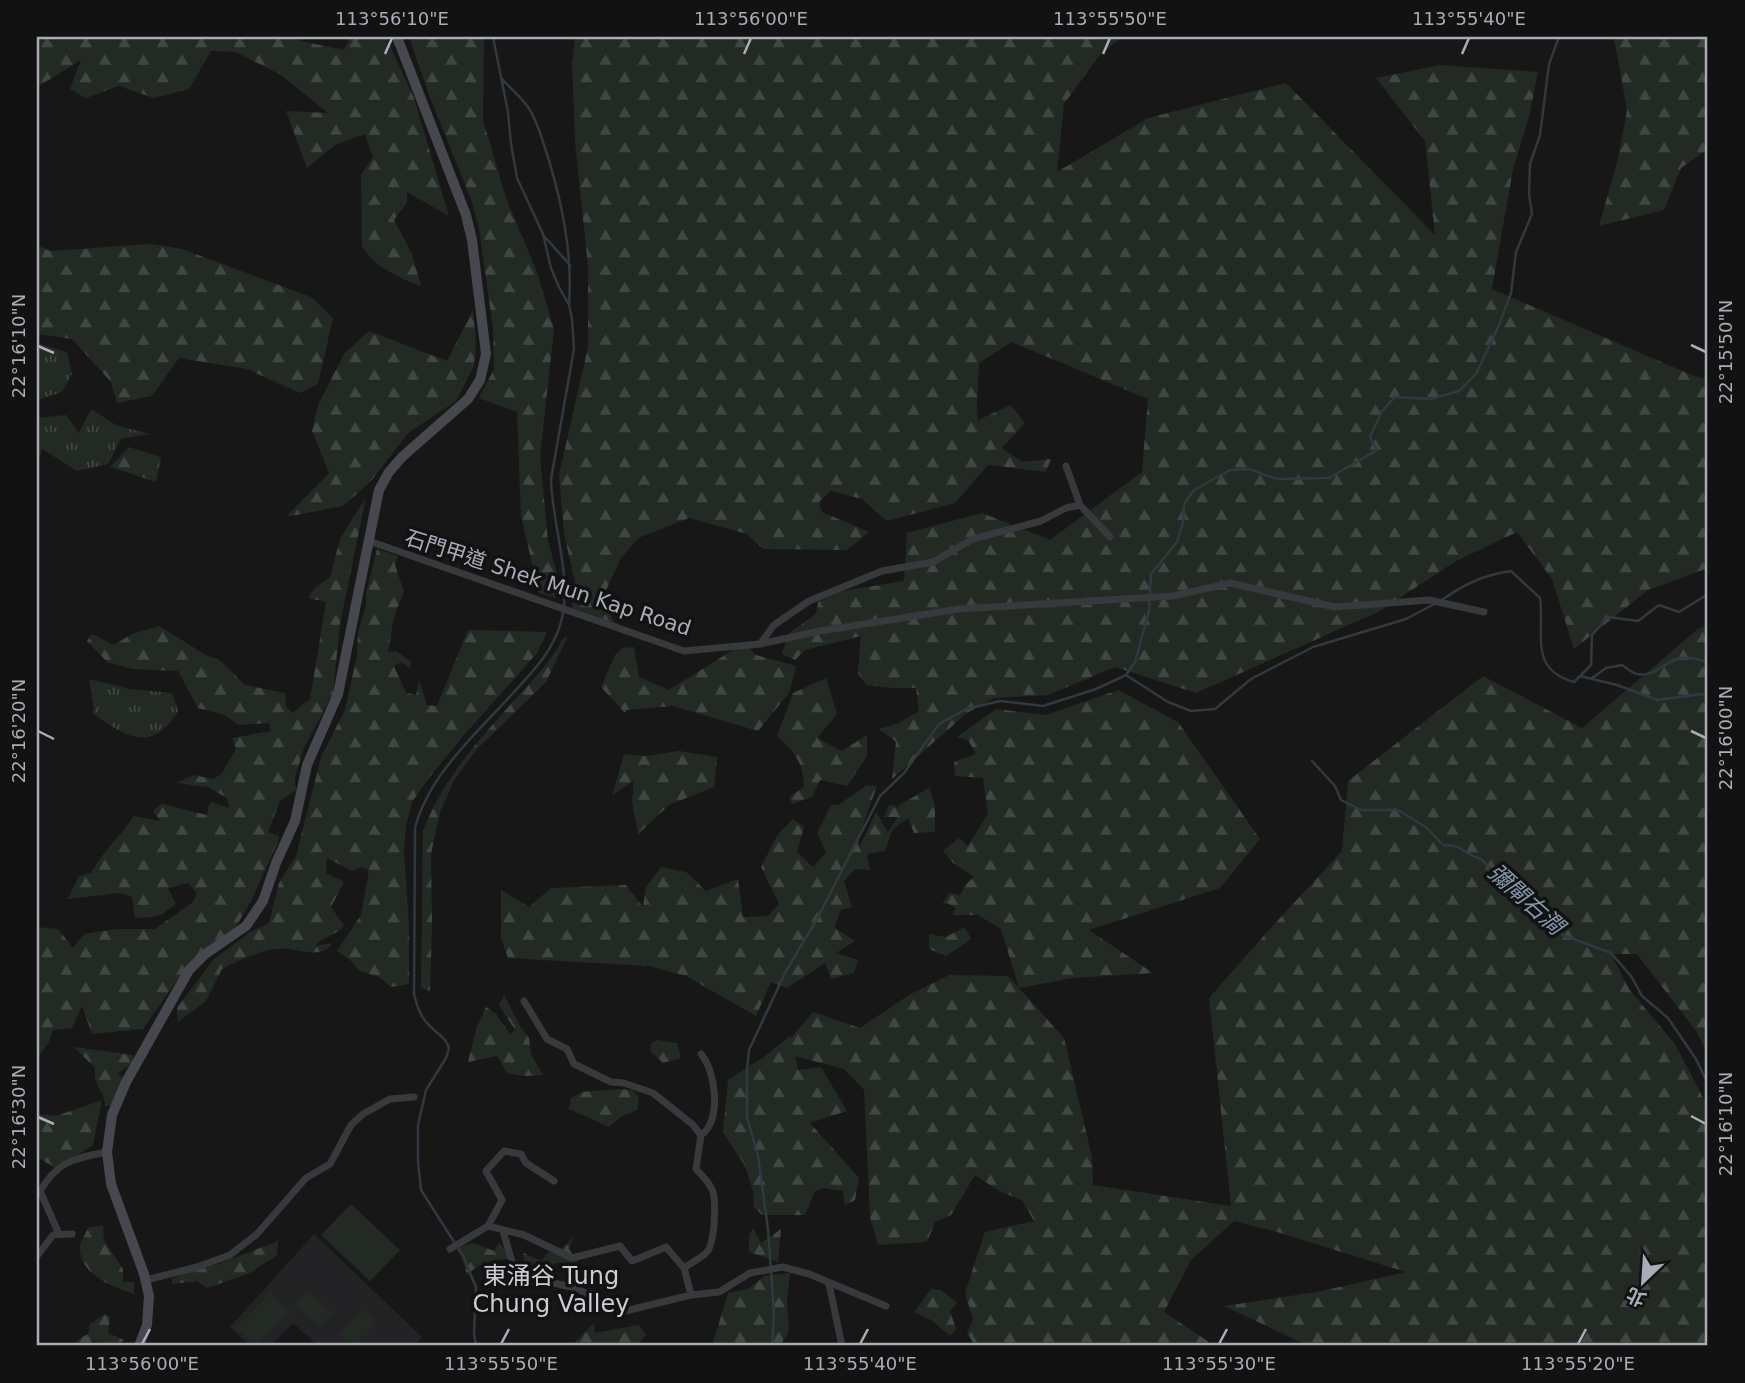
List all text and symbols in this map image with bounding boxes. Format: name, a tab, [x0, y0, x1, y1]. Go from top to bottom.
text: 113°56'10"E	[335, 8, 449, 29]
text: 113°56'00"E	[694, 8, 808, 29]
text: 113°55'50"E	[1053, 8, 1167, 29]
text: 113°55'40"E	[1412, 8, 1526, 29]
text: 22°16'10"N	[8, 294, 29, 398]
text: 22°15'50"N	[1715, 300, 1736, 404]
street label: 石門甲道 Shek Mun Kap Road	[402, 525, 694, 641]
text: 22°16'20"N	[8, 679, 29, 783]
text: 22°16'00"N	[1715, 686, 1736, 790]
water label: 彌閘右澗	[1483, 859, 1571, 941]
text: 22°16'30"N	[8, 1065, 29, 1169]
text: 22°16'10"N	[1715, 1072, 1736, 1176]
north arrow	[1608, 1246, 1678, 1316]
district label: 東涌谷 Tung Chung Valley	[473, 1262, 629, 1318]
text: 北	[1623, 1283, 1649, 1311]
text: 113°56'00"E	[85, 1353, 199, 1374]
text: 113°55'50"E	[444, 1353, 558, 1374]
text: 113°55'40"E	[803, 1353, 917, 1374]
text: 113°55'30"E	[1162, 1353, 1276, 1374]
text: 113°55'20"E	[1521, 1353, 1635, 1374]

